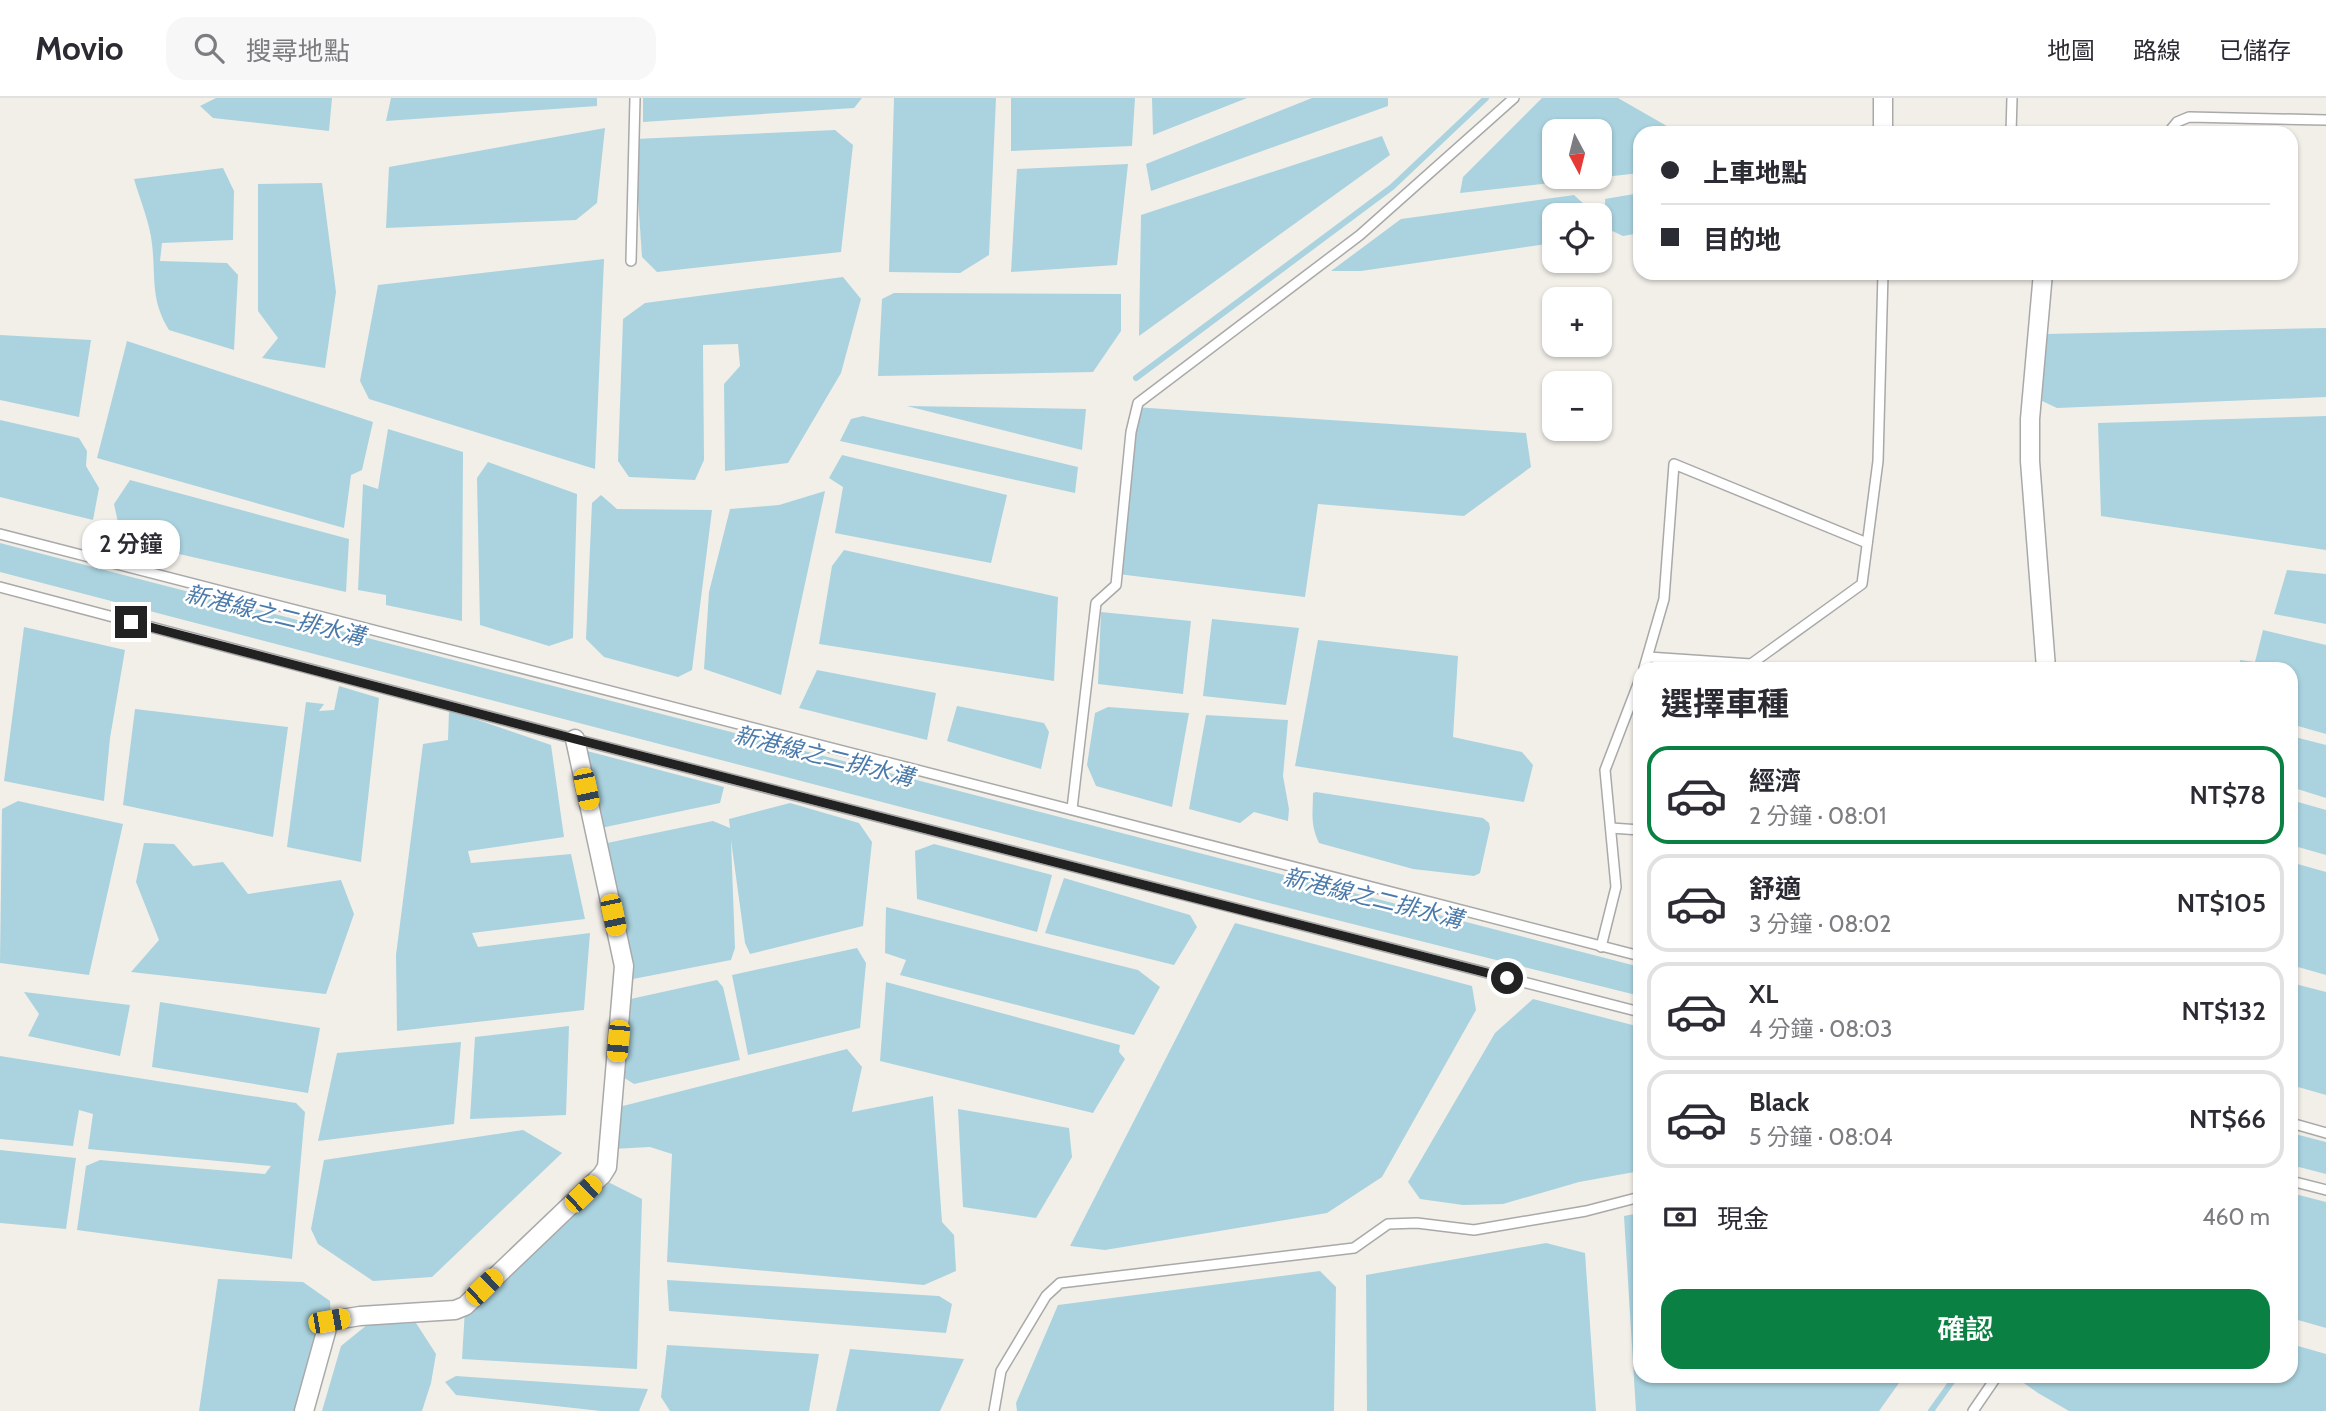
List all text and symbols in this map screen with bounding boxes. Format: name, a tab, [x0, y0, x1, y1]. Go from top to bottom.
search box	[166, 17, 656, 80]
text: Movio	[35, 28, 124, 68]
icon: search	[190, 29, 228, 67]
text: 搜尋地點	[246, 35, 350, 67]
text: 地圖	[2047, 36, 2095, 65]
text: 路線	[2133, 36, 2181, 65]
text: 已儲存	[2219, 36, 2291, 65]
north arrow	[1542, 119, 1612, 189]
map controls	[1542, 119, 1612, 441]
text: 上車地點	[1703, 157, 1807, 189]
button: locate	[1542, 203, 1612, 273]
text: 目的地	[1703, 224, 1781, 256]
button: +	[1542, 287, 1612, 357]
button: −	[1542, 371, 1612, 441]
callout: 2 分鐘	[82, 520, 180, 570]
text: 2 分鐘	[99, 530, 163, 558]
water label: 新港線之二排水溝	[182, 579, 371, 652]
route end	[115, 606, 147, 638]
text: 選擇車種	[1661, 684, 1789, 723]
water label: 新港線之二排水溝	[731, 720, 920, 793]
icon: car	[1665, 764, 1728, 827]
text: 經濟	[1749, 765, 1801, 797]
car	[572, 766, 601, 812]
text: NT$78	[2189, 779, 2266, 811]
text: 2 分鐘 · 08:01	[1749, 802, 1886, 830]
water label: 新港線之二排水溝	[1280, 862, 1469, 935]
icon: car	[1665, 872, 1728, 935]
text: 舒適	[1749, 873, 1801, 905]
text: NT$105	[2177, 887, 2266, 919]
car	[599, 892, 628, 938]
text: 3 分鐘 · 08:02	[1749, 910, 1891, 938]
route start	[1491, 962, 1523, 994]
text: XL	[1749, 978, 1778, 1010]
icon: car	[1665, 980, 1728, 1043]
text: NT$132	[2181, 995, 2266, 1027]
text: 4 分鐘 · 08:03	[1749, 1015, 1893, 1043]
car	[606, 1019, 631, 1063]
text: Black	[1749, 1086, 1809, 1118]
icon: car	[1665, 1088, 1728, 1151]
text: NT$66	[2189, 1103, 2266, 1135]
text: 5 分鐘 · 08:04	[1749, 1123, 1893, 1151]
car	[561, 1172, 606, 1216]
icon: cash	[1661, 1198, 1699, 1236]
text: 現金	[1717, 1203, 1769, 1235]
text: 460 m	[2202, 1203, 2270, 1231]
car	[462, 1265, 507, 1309]
button: 確認	[1661, 1289, 2270, 1369]
car	[307, 1307, 352, 1335]

